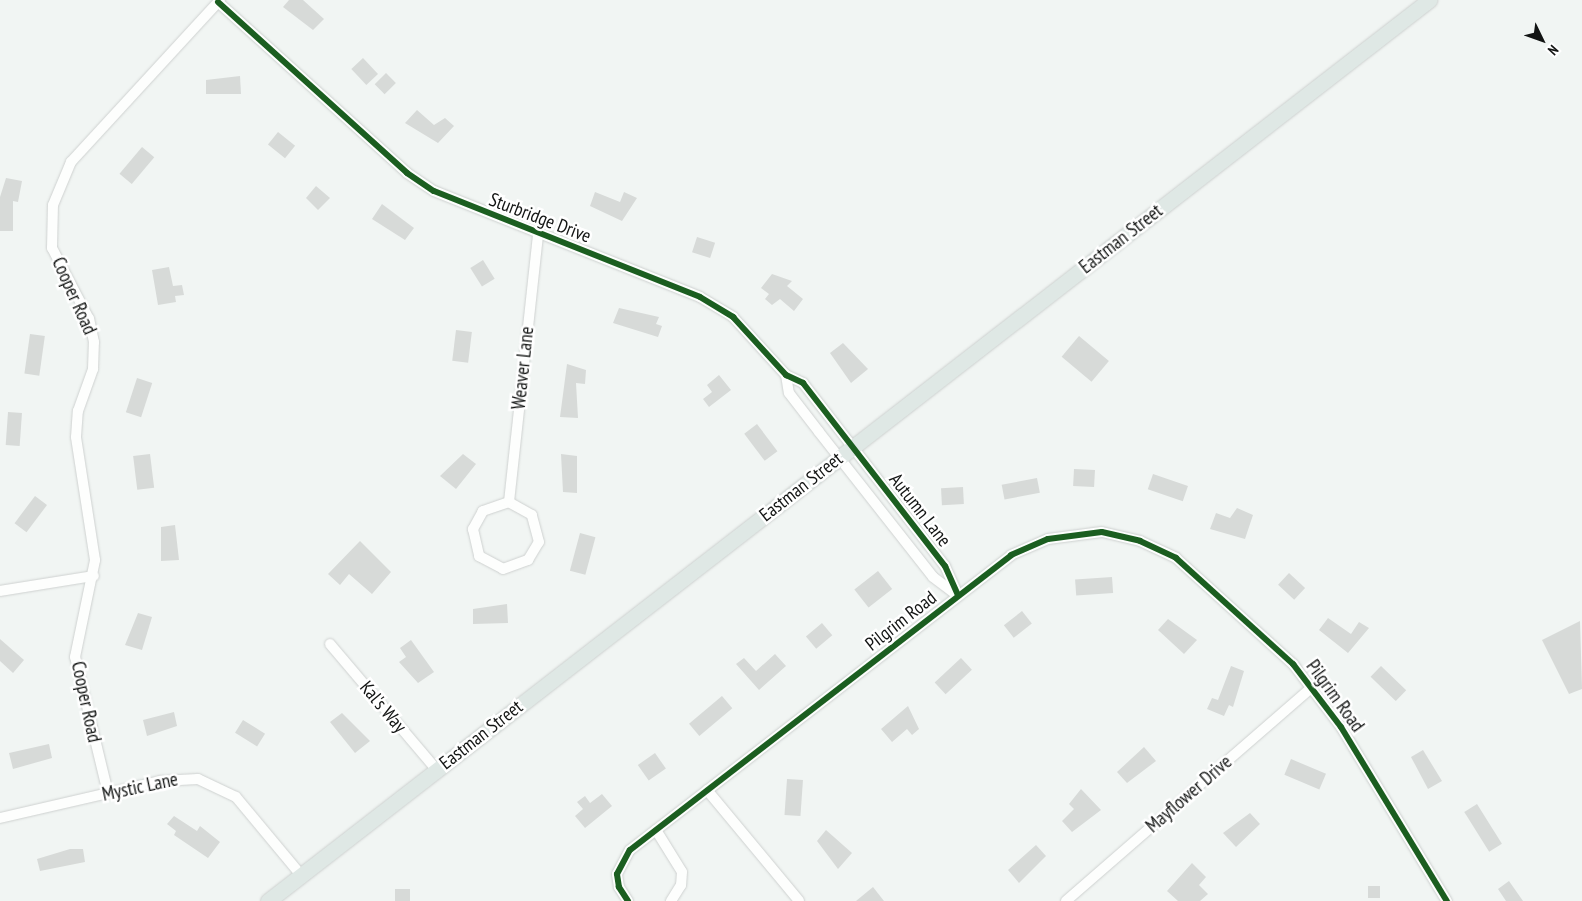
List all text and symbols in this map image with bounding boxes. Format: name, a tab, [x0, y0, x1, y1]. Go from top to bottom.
north arrow	[1517, 15, 1567, 65]
text: N	[1544, 41, 1562, 59]
street label: Sturbridge Drive	[486, 188, 594, 248]
street label: Eastman Street	[1075, 200, 1167, 278]
street label: Cooper Road	[47, 254, 101, 338]
street label: Weaver Lane	[507, 325, 539, 411]
street label: Eastman Street	[755, 448, 847, 526]
street label: Autumn Lane	[884, 469, 956, 551]
street label: Pilgrim Road	[861, 586, 941, 656]
street label: Pilgrim Road	[1301, 656, 1369, 736]
street label: Cooper Road	[66, 659, 106, 745]
street label: Kal's Way	[355, 676, 411, 738]
street label: Eastman Street	[435, 696, 527, 774]
street label: Mayflower Drive	[1141, 750, 1237, 838]
street label: Mystic Lane	[100, 768, 180, 806]

